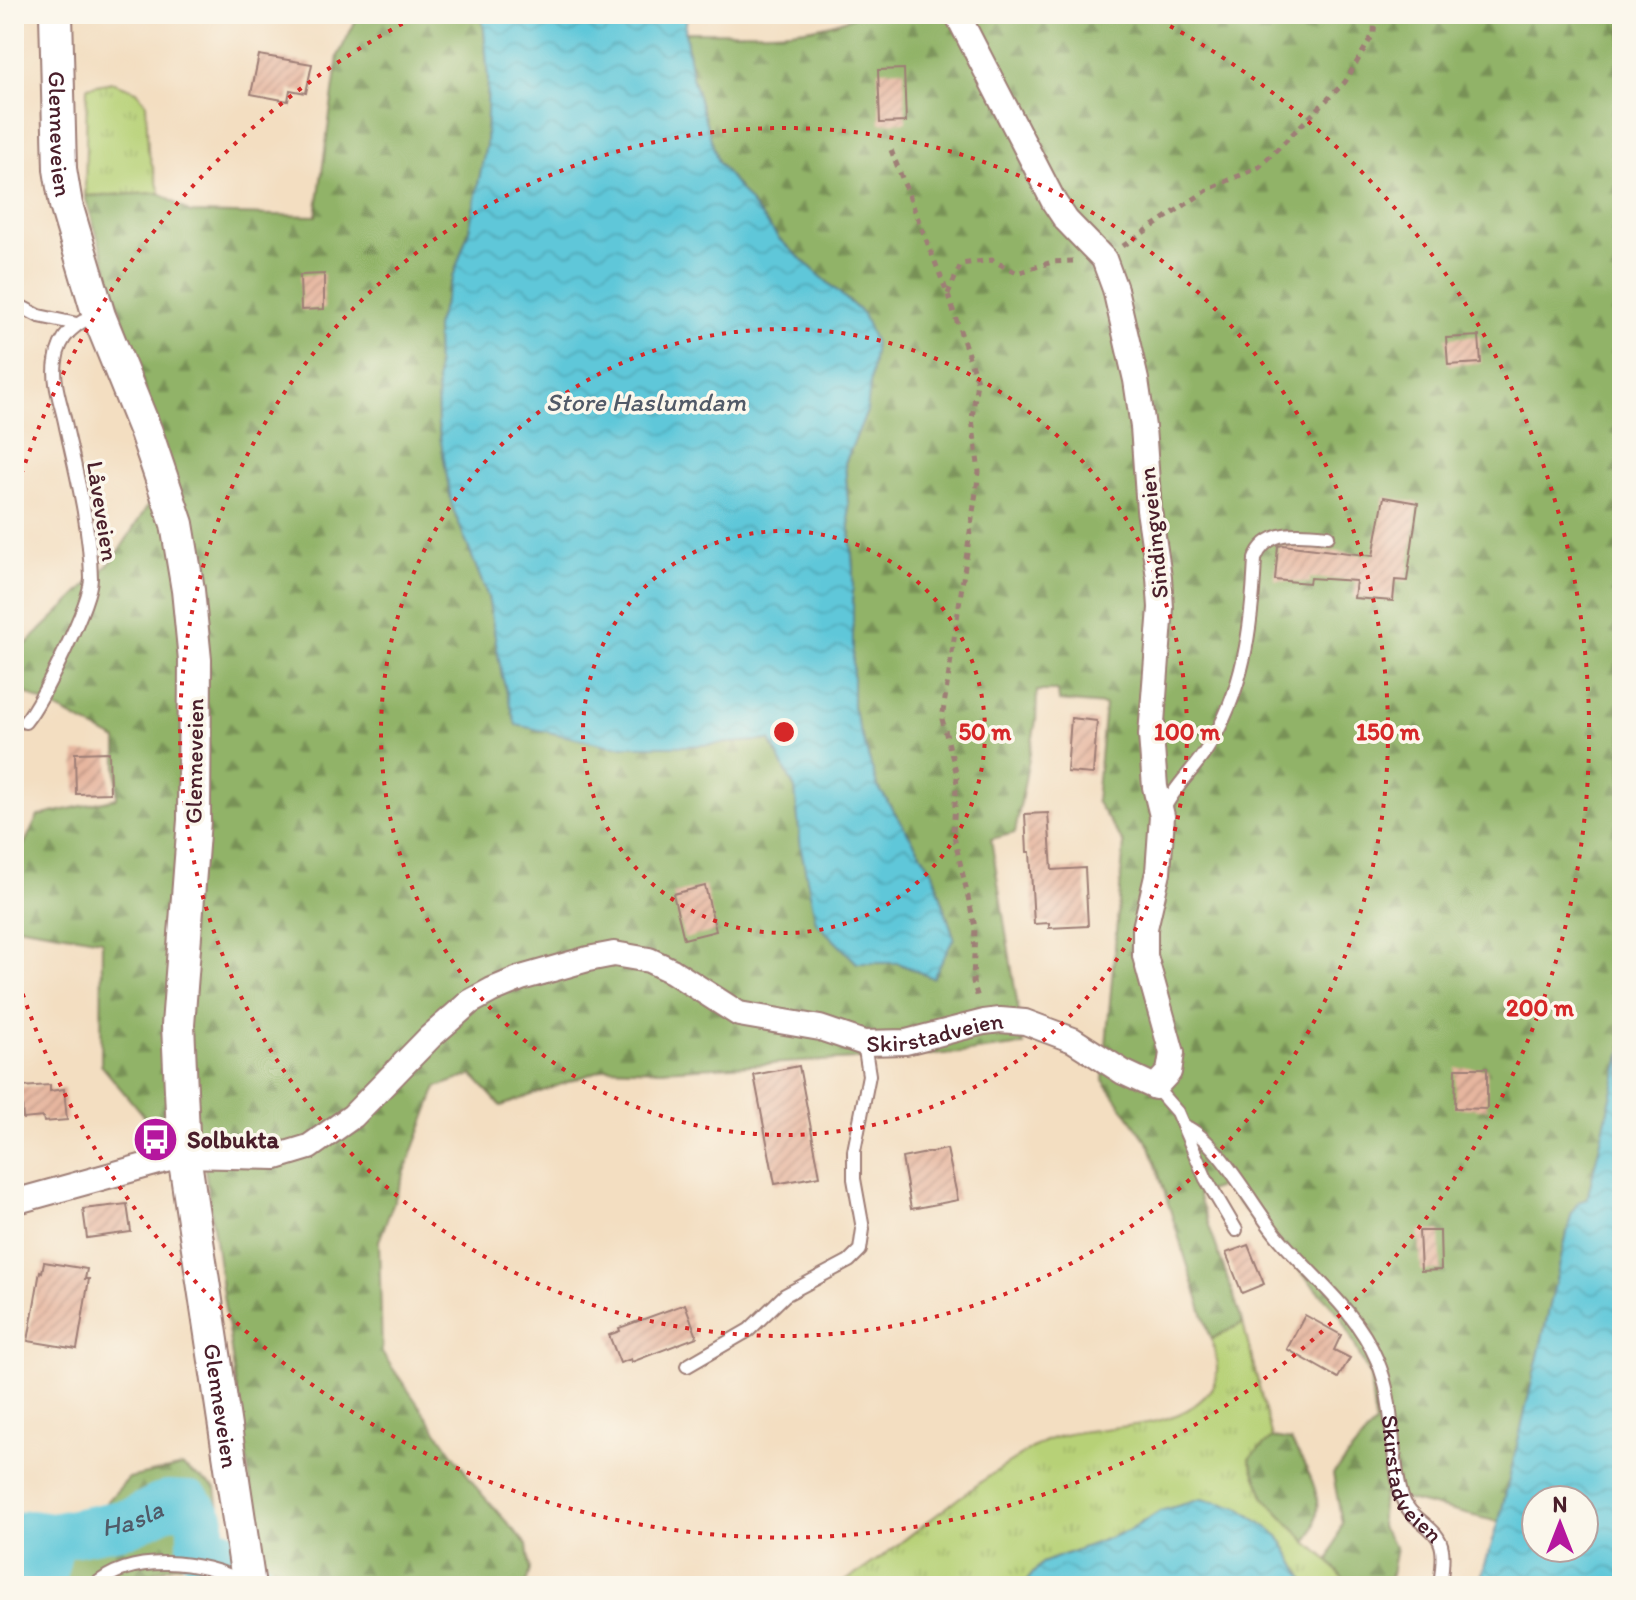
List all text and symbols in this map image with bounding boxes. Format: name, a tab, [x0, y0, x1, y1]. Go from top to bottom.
street label: Glenneveien	[43, 71, 79, 199]
water label: Store Haslumdam	[546, 386, 746, 418]
street label: Låveveien	[81, 459, 125, 563]
street label: Sindingveien	[1132, 465, 1174, 600]
street label: Glenneveien	[178, 698, 210, 824]
text: 50 m	[959, 717, 1012, 746]
text: 100 m	[1154, 717, 1221, 746]
text: 150 m	[1356, 717, 1421, 746]
centre of rings	[770, 718, 798, 746]
text: 200 m	[1506, 993, 1575, 1022]
street label: Skirstadveien	[866, 1005, 1005, 1057]
bus stop icon: Solbukta	[132, 1115, 180, 1163]
place label: Solbukta	[187, 1125, 280, 1154]
street label: Glenneveien	[198, 1341, 246, 1470]
street label: Skirstadveien	[1376, 1413, 1450, 1548]
north arrow	[1520, 1484, 1600, 1564]
text: N	[1553, 1491, 1567, 1518]
water label: Hasla	[99, 1492, 169, 1543]

